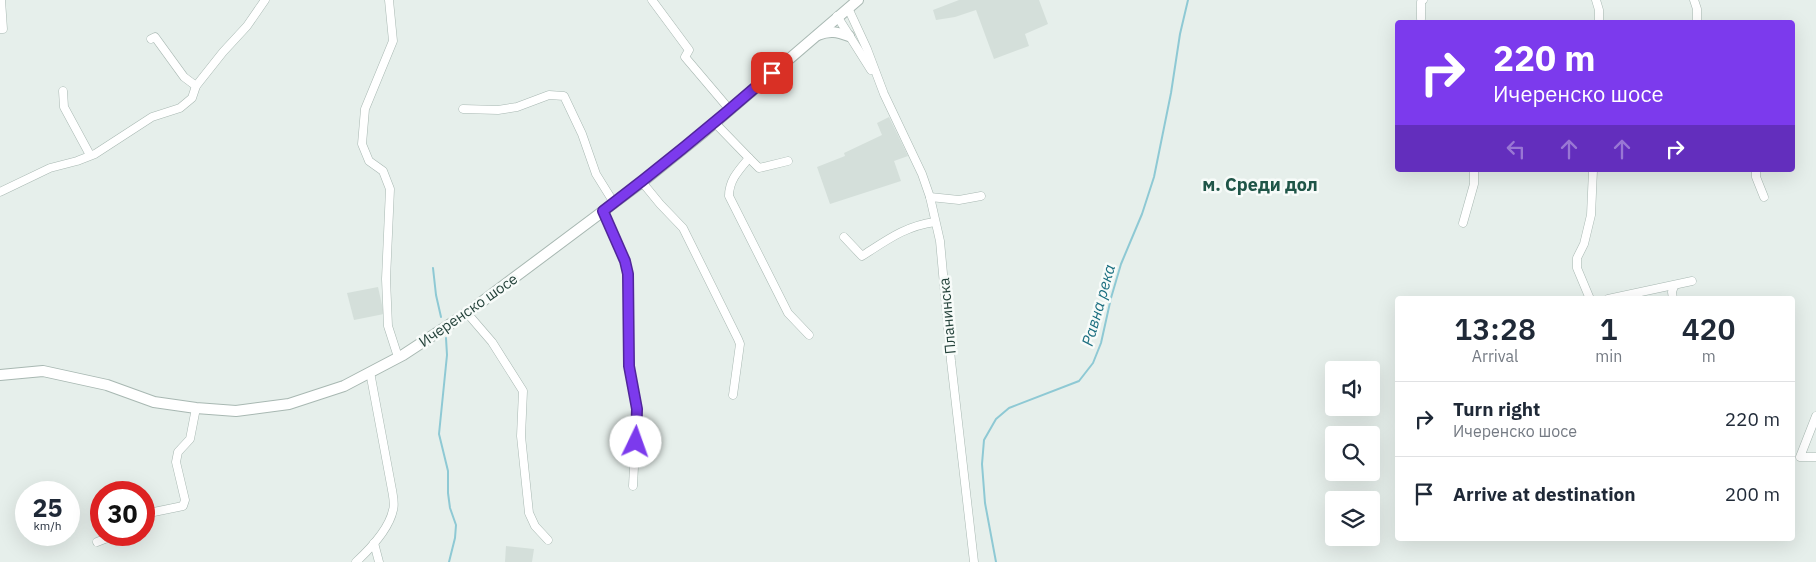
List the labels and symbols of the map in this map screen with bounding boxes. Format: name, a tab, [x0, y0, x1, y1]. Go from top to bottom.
pin	[751, 52, 793, 94]
district label: м. Среди дол	[1202, 173, 1318, 196]
water label: Равна река	[1077, 262, 1119, 348]
street label: Ичеренско шосе	[415, 269, 521, 351]
street label: Планинска	[934, 277, 960, 355]
position arrow	[609, 415, 661, 467]
speed limit sign: 30	[90, 481, 155, 546]

